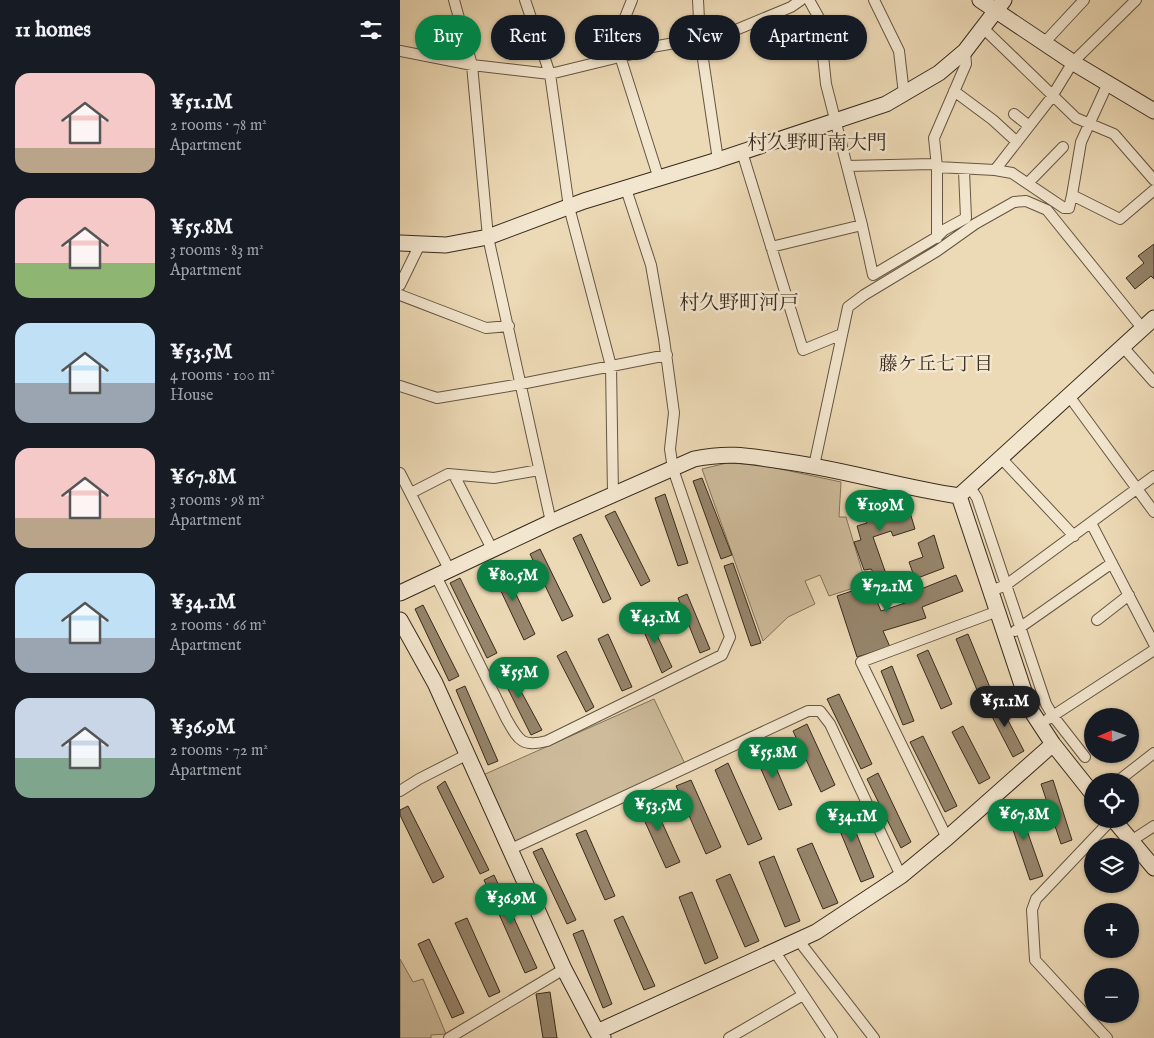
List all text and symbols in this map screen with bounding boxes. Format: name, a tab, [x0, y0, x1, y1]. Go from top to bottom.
chip: Buy	[415, 15, 481, 60]
chip: Rent	[491, 15, 565, 60]
chip: Filters	[575, 15, 659, 60]
chip: New	[669, 15, 740, 60]
chip: Apartment	[750, 15, 867, 60]
icon: filters	[357, 16, 385, 44]
text: 11 homes	[15, 17, 91, 44]
text: ¥51.1M	[170, 89, 233, 116]
icon: home	[55, 93, 115, 153]
text: 2 rooms · 78 m²	[170, 116, 267, 136]
district label: 村久野町南大門	[747, 131, 887, 156]
text: Apartment	[170, 136, 241, 156]
text: ¥55.8M	[170, 214, 233, 241]
icon: home	[55, 218, 115, 278]
text: 3 rooms · 83 m²	[170, 241, 264, 261]
text: Apartment	[170, 261, 241, 281]
district label: 村久野町河戸	[679, 291, 799, 316]
text: ¥53.5M	[170, 339, 233, 366]
icon: home	[55, 343, 115, 403]
district label: 藤ケ丘七丁目	[879, 353, 993, 377]
text: 4 rooms · 100 m²	[170, 366, 275, 386]
text: House	[170, 386, 213, 406]
text: ¥67.8M	[170, 464, 236, 491]
icon: home	[55, 468, 115, 528]
pin: ¥109M	[845, 490, 915, 532]
text: 3 rooms · 98 m²	[170, 491, 265, 511]
text: ¥109M	[856, 496, 904, 516]
text: Apartment	[170, 511, 241, 531]
pin: ¥80.5M	[472, 560, 554, 602]
text: ¥80.5M	[488, 566, 538, 586]
pin: ¥72.1M	[846, 570, 928, 613]
text: ¥72.1M	[861, 577, 913, 597]
text: ¥34.1M	[170, 589, 236, 616]
icon: home	[55, 593, 115, 653]
pin: ¥43.1M	[614, 602, 696, 644]
text: ¥43.1M	[630, 608, 680, 628]
text: 2 rooms · 66 m²	[170, 616, 266, 636]
text: Apartment	[170, 636, 241, 656]
pin: ¥55M	[489, 656, 549, 699]
text: ¥55M	[500, 663, 538, 683]
pin: ¥51.1M	[964, 686, 1046, 728]
text: ¥51.1M	[981, 692, 1029, 712]
north arrow	[1084, 708, 1139, 762]
map controls	[1084, 708, 1139, 1023]
text: ¥36.9M	[170, 714, 235, 741]
icon: home	[55, 718, 115, 778]
pin: ¥55.8M	[732, 736, 814, 779]
text: 2 rooms · 72 m²	[170, 741, 268, 761]
text: ¥55.8M	[749, 743, 797, 763]
text: Apartment	[170, 761, 241, 781]
button: locate	[1084, 773, 1139, 828]
pin: ¥53.5M	[617, 790, 699, 832]
text: ¥53.5M	[634, 796, 682, 816]
pin: ¥67.8M	[983, 798, 1065, 841]
pin: ¥34.1M	[811, 800, 893, 843]
text: ¥67.8M	[999, 805, 1049, 825]
text: ¥34.1M	[827, 807, 877, 827]
button: layers	[1084, 838, 1139, 893]
pin: ¥36.9M	[470, 882, 552, 925]
text: ¥36.9M	[486, 889, 536, 909]
button: +	[1084, 903, 1139, 958]
button: −	[1084, 968, 1139, 1023]

